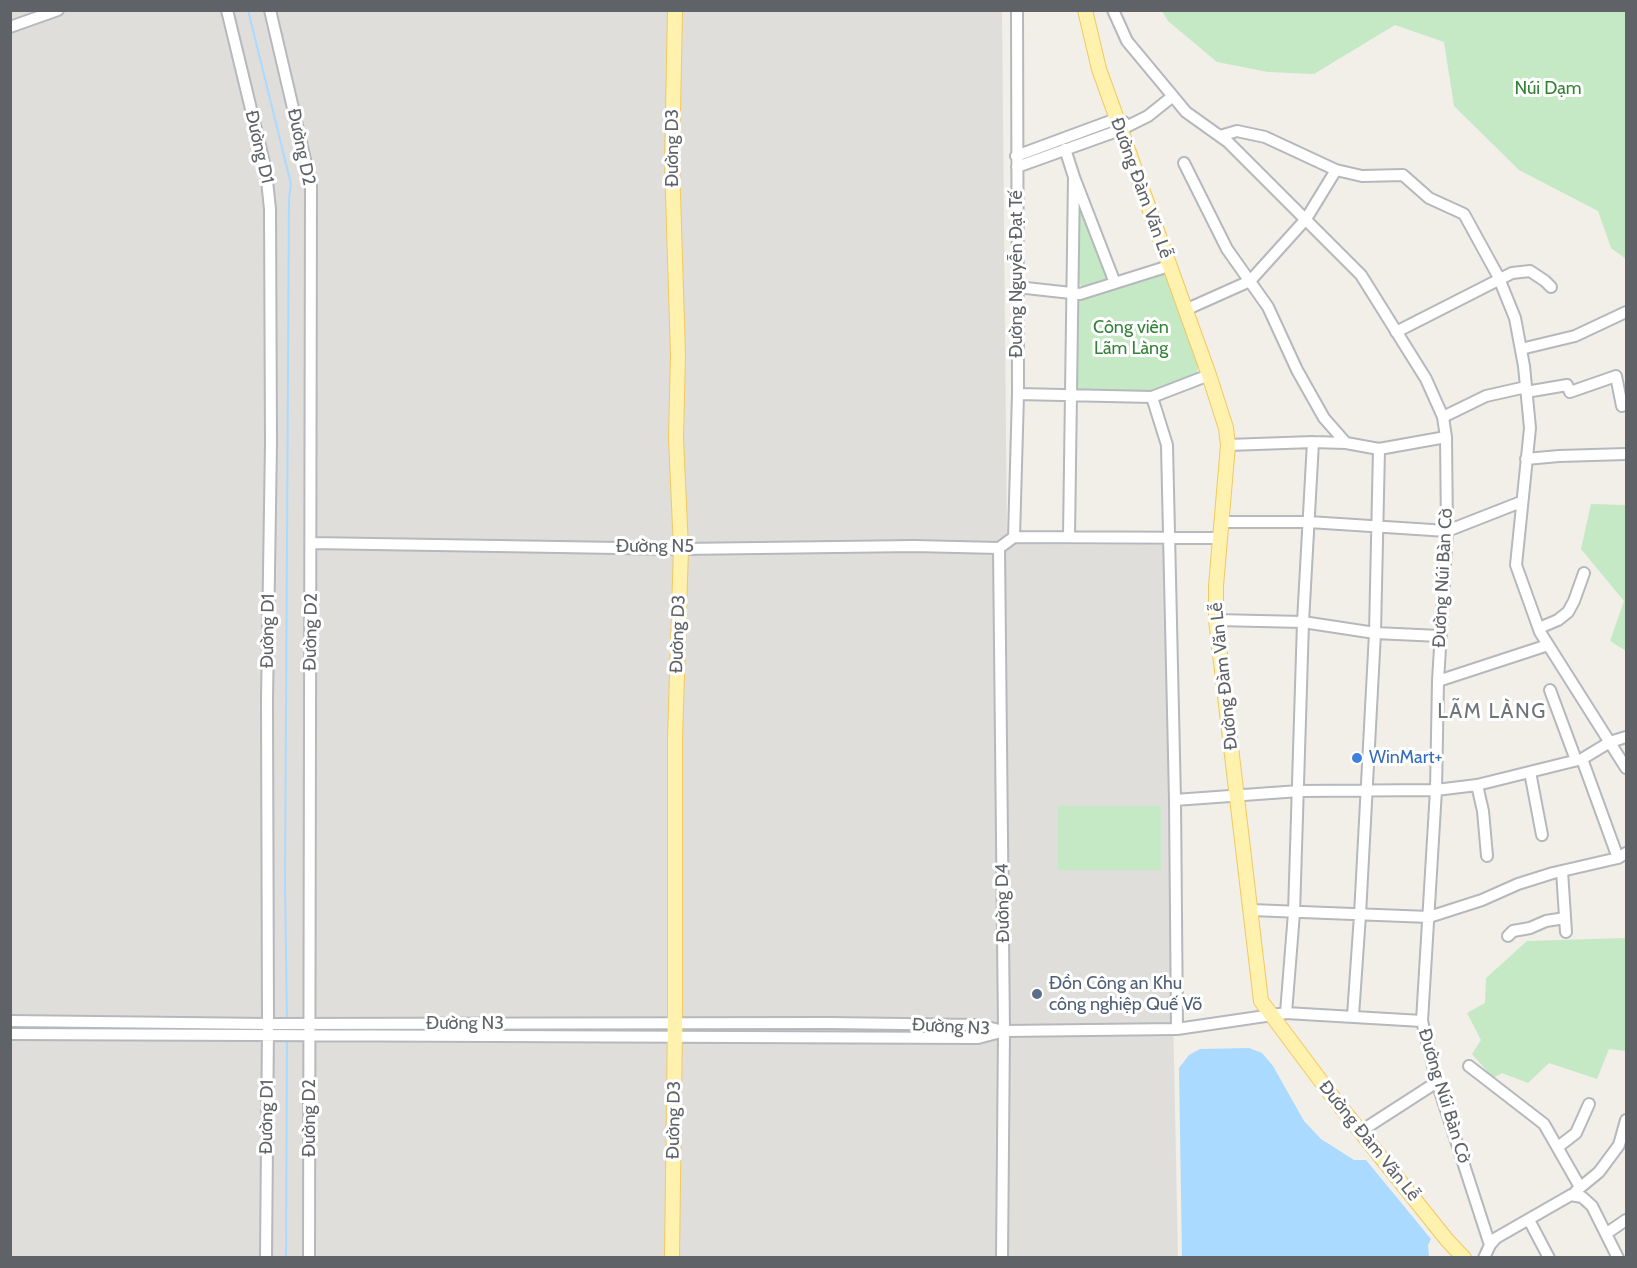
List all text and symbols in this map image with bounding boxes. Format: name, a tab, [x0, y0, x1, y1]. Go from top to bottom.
park label: Núi Dạm	[1514, 78, 1582, 100]
street label: Đường D2	[282, 107, 320, 187]
street label: Đường D1	[240, 108, 278, 186]
street label: Đường D3	[662, 109, 684, 187]
street label: Đường Đàm Văn Lễ	[1106, 115, 1176, 261]
street label: Đường Nguyễn Đạt Tế	[1006, 190, 1028, 358]
park label: Công viên Lãm Làng	[1093, 317, 1169, 360]
street label: Đường Núi Bàn Cờ	[1429, 508, 1457, 648]
street label: Đường N5	[616, 536, 694, 558]
street label: Đường D2	[300, 593, 322, 671]
street label: Đường D1	[257, 594, 279, 668]
street label: Đường D3	[666, 595, 690, 673]
street label: Đường Đàm Văn Lễ	[1206, 601, 1242, 751]
district label: LÃM LÀNG	[1437, 699, 1547, 725]
place label: WinMart+	[1369, 747, 1442, 769]
marker: WinMart+	[1350, 751, 1364, 765]
street label: Đường D4	[992, 863, 1014, 943]
place label: Đồn Công an Khu công nghiệp Quế Võ	[1049, 973, 1202, 1016]
marker: Đồn Công an Khu công nghiệp Quế Võ	[1030, 987, 1044, 1001]
street label: Đường N3	[426, 1013, 504, 1035]
street label: Đường N3	[912, 1014, 990, 1040]
street label: Đường Núi Bàn Cờ	[1413, 1026, 1475, 1166]
street label: Đường Đàm Văn Lễ	[1314, 1077, 1424, 1205]
street label: Đường D2	[299, 1079, 321, 1157]
street label: Đường D1	[256, 1080, 278, 1154]
street label: Đường D3	[663, 1081, 685, 1159]

